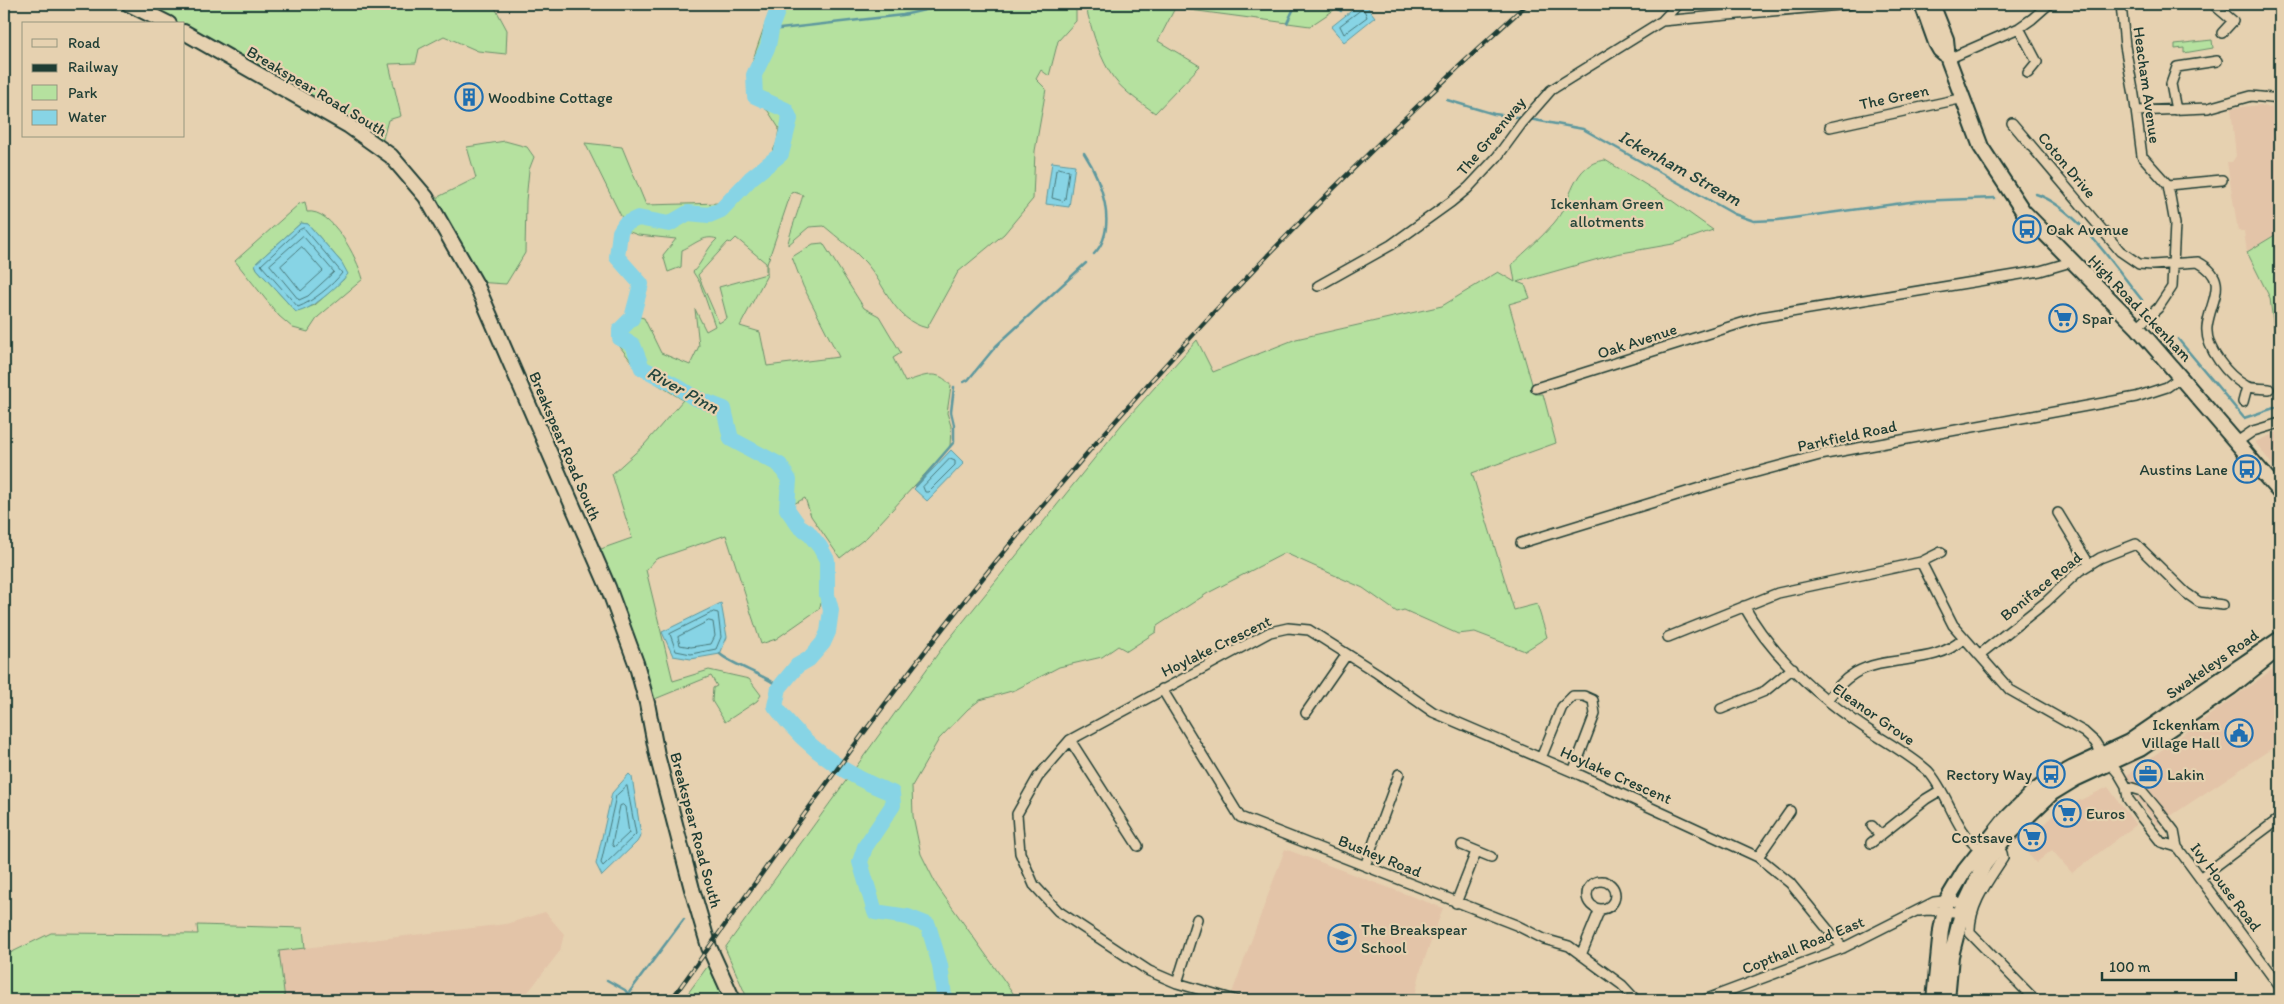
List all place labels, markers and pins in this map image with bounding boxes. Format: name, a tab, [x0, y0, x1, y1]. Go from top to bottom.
building icon: Woodbine Cottage	[454, 82, 484, 112]
place label: Woodbine Cottage	[488, 88, 613, 107]
bus stop icon: Oak Avenue	[2012, 214, 2042, 244]
place label: Oak Avenue	[2046, 220, 2129, 239]
supermarket icon: Spar	[2048, 303, 2078, 333]
place label: Spar	[2082, 309, 2114, 328]
bus stop icon: Austins Lane	[2232, 454, 2262, 484]
place label: Austins Lane	[2140, 460, 2228, 479]
place label: Ickenham Village Hall	[2142, 715, 2220, 752]
public building icon: Ickenham Village Hall	[2224, 718, 2254, 748]
bus stop icon: Rectory Way	[2036, 759, 2066, 789]
office icon: Lakin	[2133, 759, 2163, 789]
place label: Rectory Way	[1946, 765, 2032, 784]
place label: Lakin	[2167, 765, 2205, 784]
supermarket icon: Euros	[2052, 798, 2082, 828]
place label: Euros	[2086, 804, 2125, 823]
supermarket icon: Costsave	[2017, 822, 2047, 852]
place label: Costsave	[1951, 828, 2013, 847]
place label: The Breakspear School	[1361, 920, 1468, 957]
school or university icon: The Breakspear School	[1327, 923, 1357, 953]

